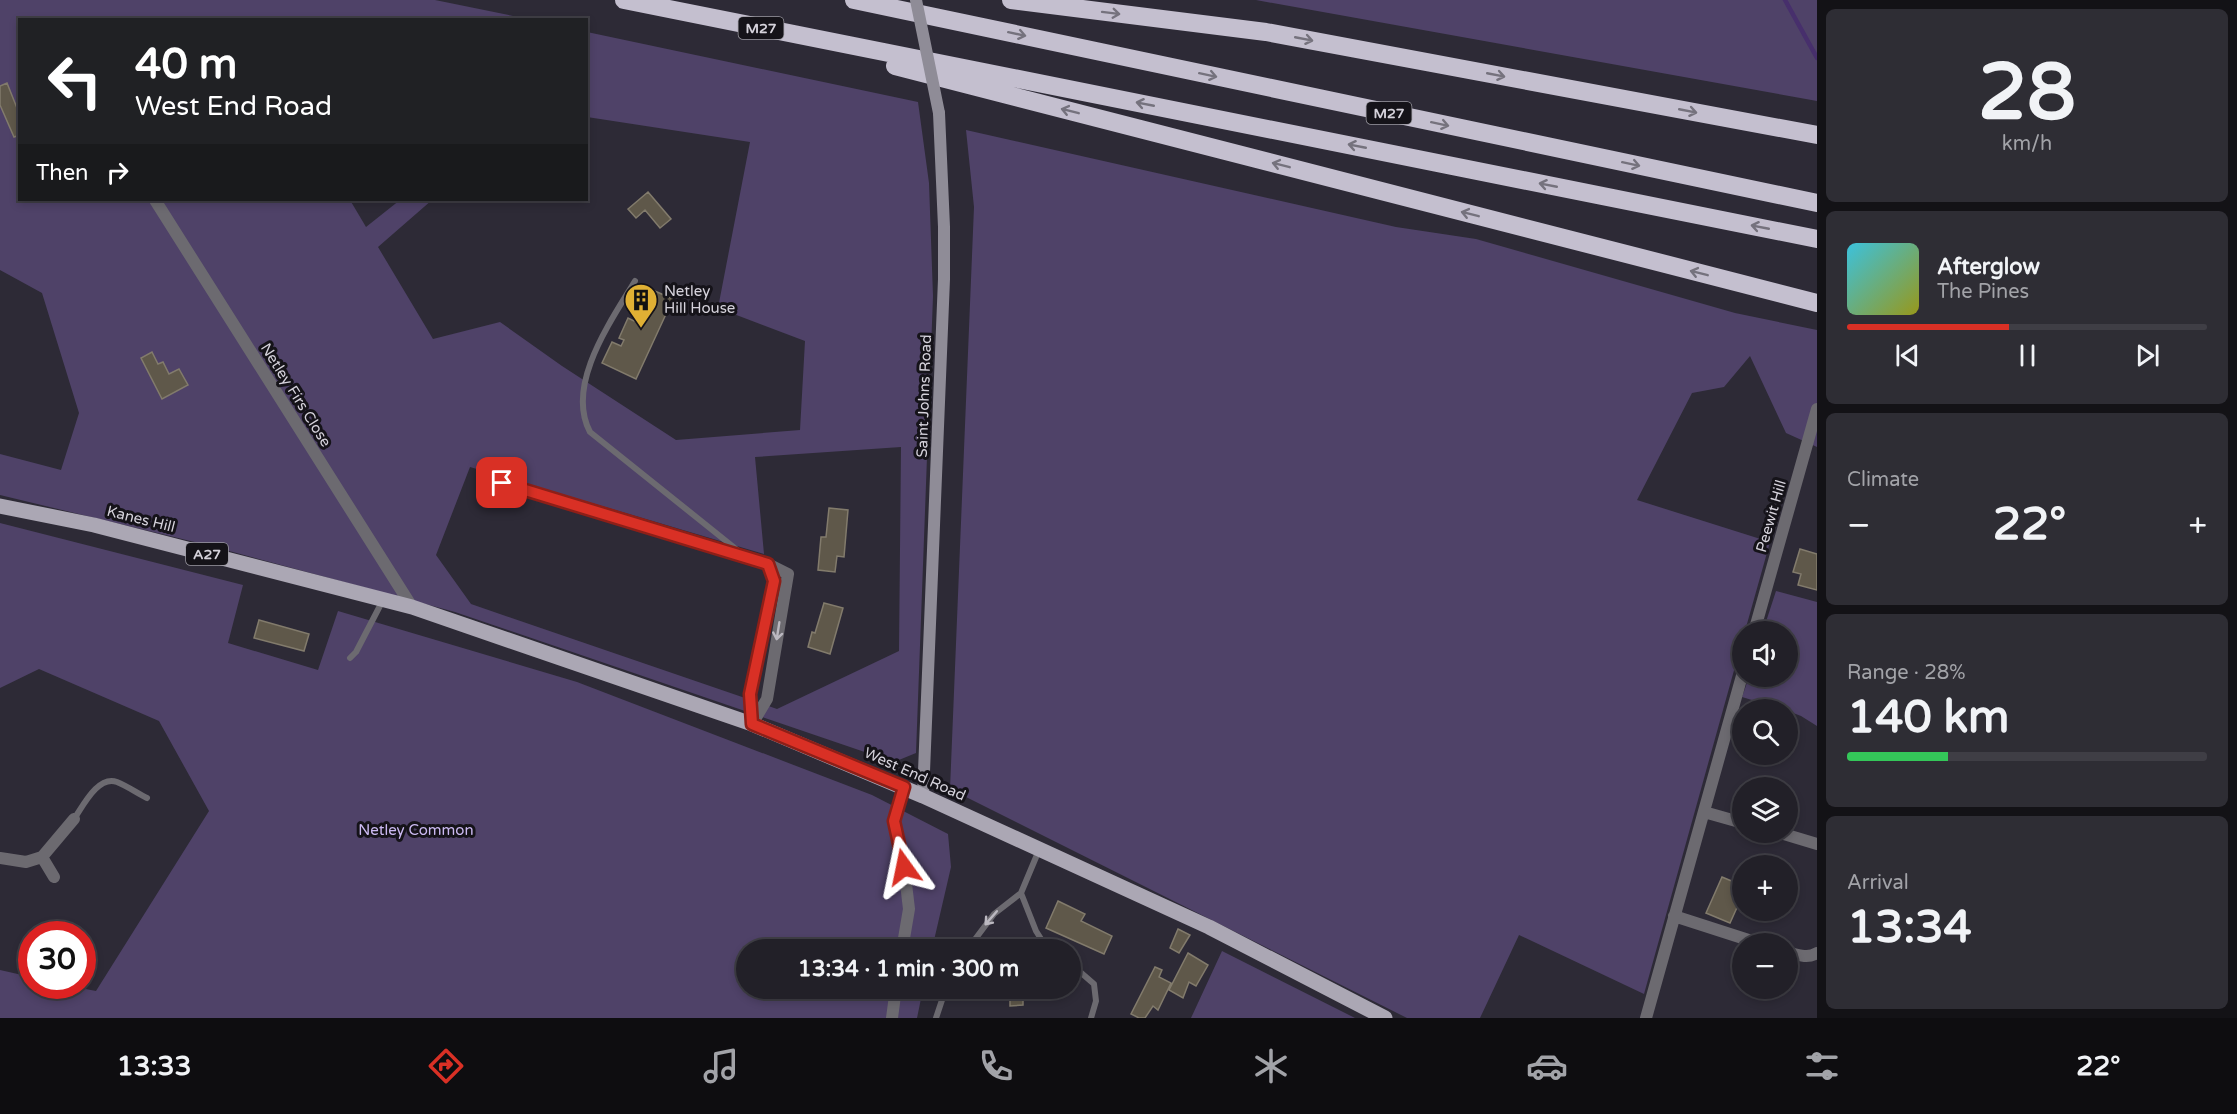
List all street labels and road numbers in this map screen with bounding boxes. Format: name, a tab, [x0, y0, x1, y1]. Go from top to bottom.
road number: M27	[738, 17, 783, 39]
road number: M27	[1366, 102, 1412, 124]
street label: Saint Johns Road	[913, 334, 935, 458]
street label: Netley Firs Close	[257, 340, 335, 450]
street label: Peewit Hill	[1752, 478, 1790, 554]
street label: Kanes Hill	[105, 502, 177, 536]
road number: A27	[186, 543, 228, 565]
street label: West End Road	[861, 744, 969, 804]

